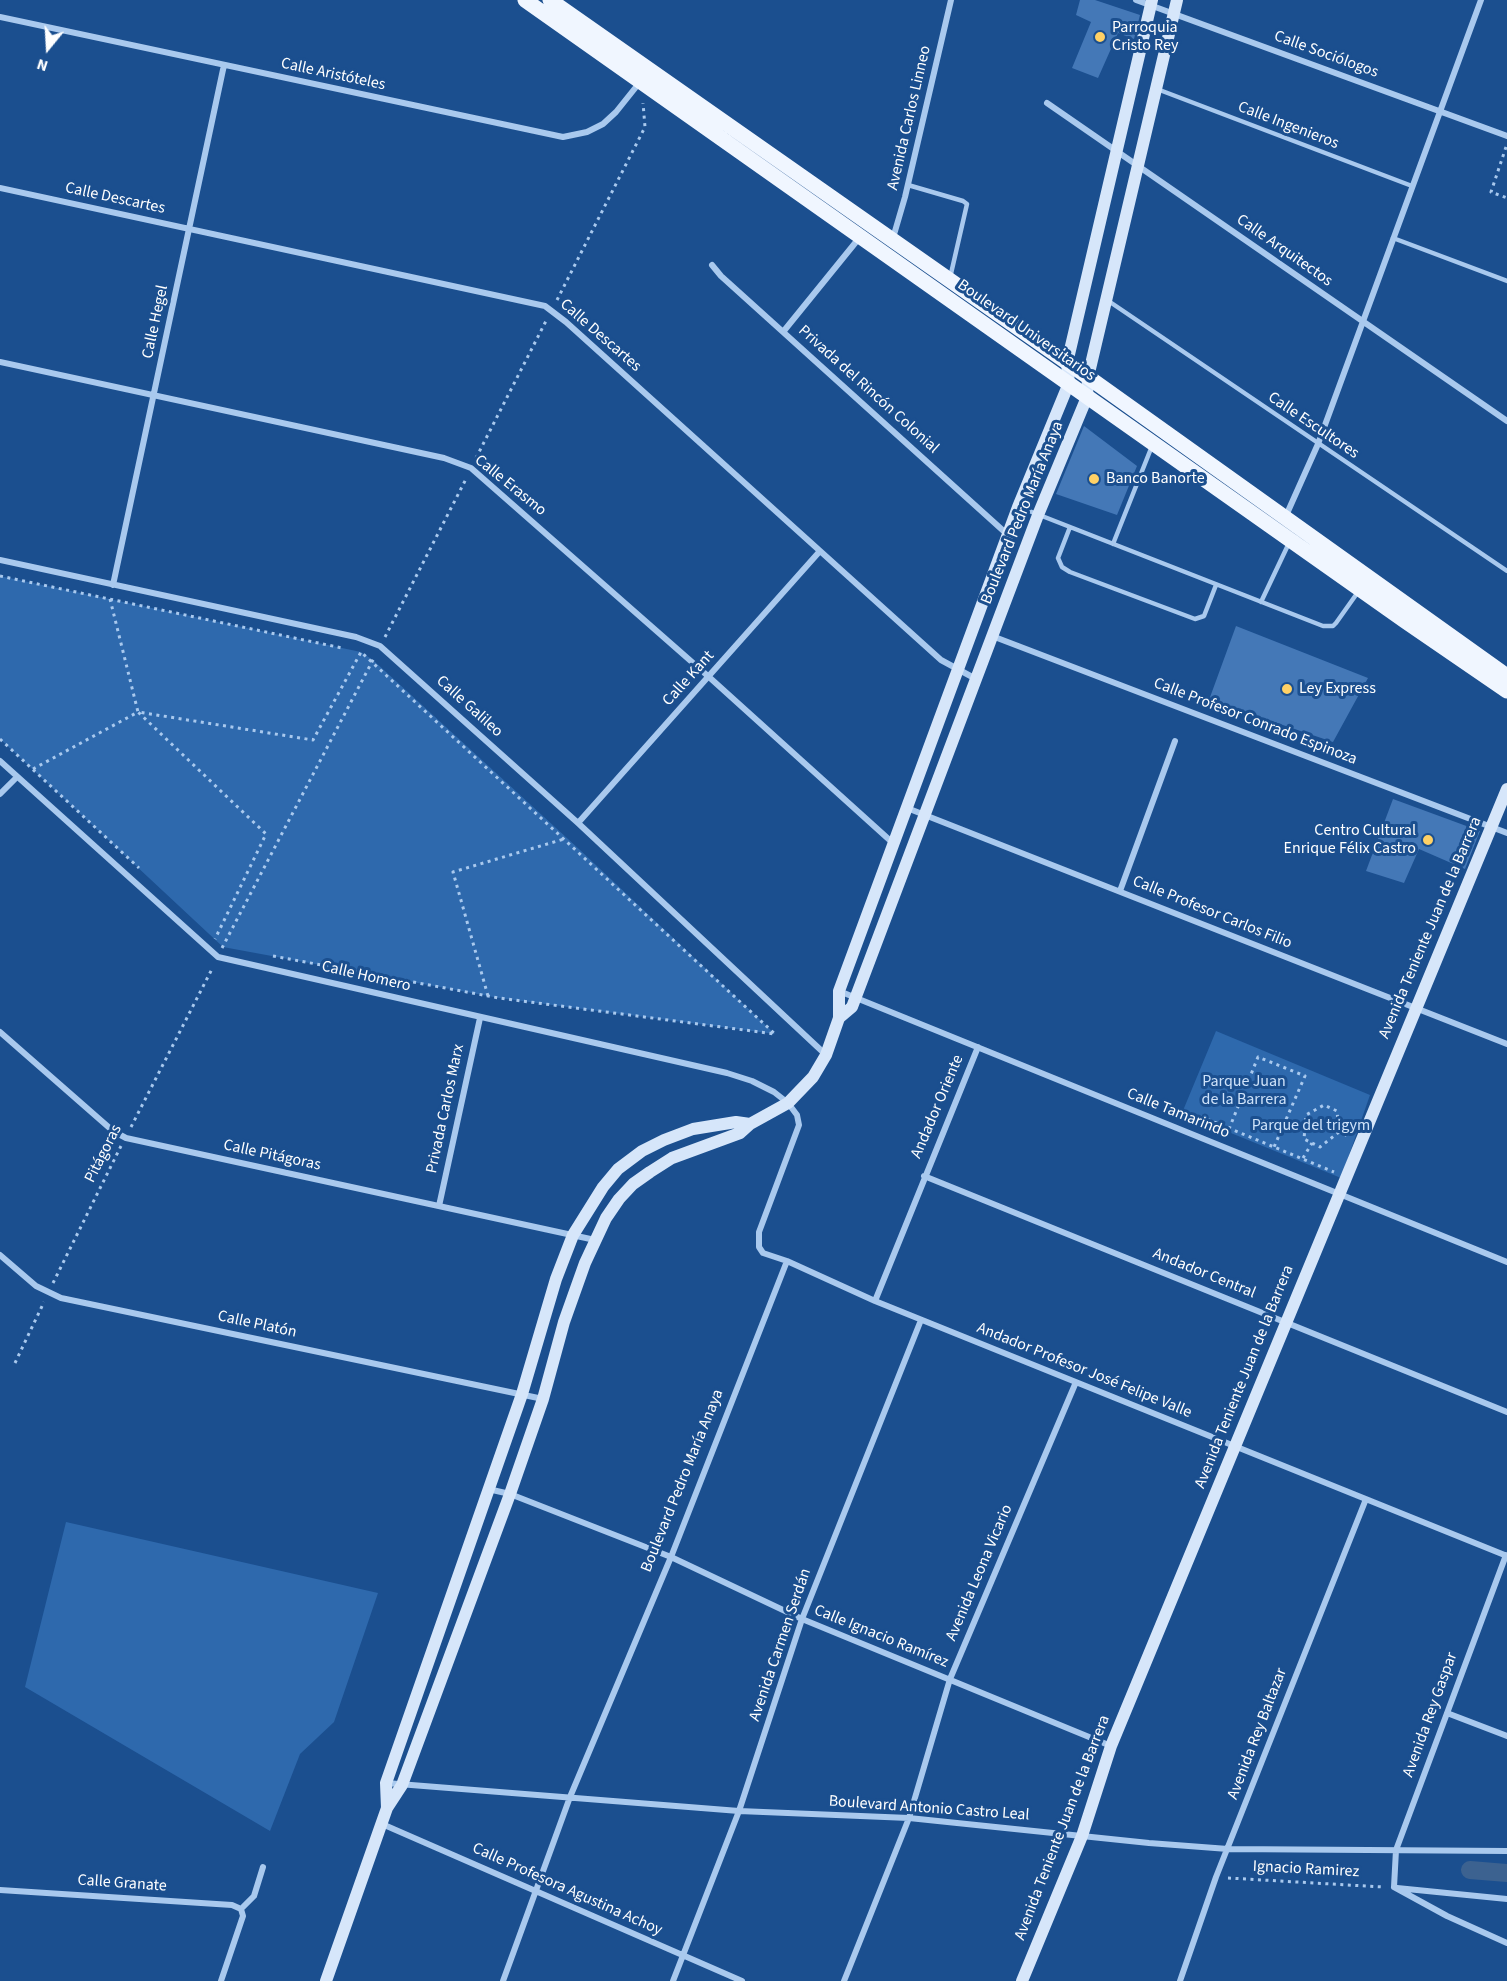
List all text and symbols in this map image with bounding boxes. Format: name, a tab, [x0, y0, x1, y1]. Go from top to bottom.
north arrow	[18, 18, 78, 78]
place label: Parroquia Cristo Rey	[1112, 18, 1179, 56]
street label: Calle Sociólogos	[1271, 27, 1381, 83]
marker: Parroquia Cristo Rey	[1093, 30, 1107, 44]
street label: Avenida Carlos Linneo	[884, 44, 936, 192]
text: N	[34, 53, 51, 77]
street label: Calle Aristóteles	[279, 55, 387, 95]
street label: Calle Ingenieros	[1235, 98, 1341, 154]
street label: Calle Descartes	[63, 179, 167, 219]
street label: Calle Arquitectos	[1232, 211, 1336, 291]
street label: Boulevard Universitarios	[953, 276, 1099, 386]
street label: Calle Hegel	[139, 284, 173, 360]
street label: Calle Descartes	[555, 295, 645, 377]
street label: Privada del Rincón Colonial	[794, 322, 942, 458]
street label: Calle Escultores	[1264, 389, 1362, 463]
street label: Boulevard Pedro María Anaya	[977, 419, 1069, 607]
street label: Calle Erasmo	[470, 451, 550, 521]
place label: Banco Banorte	[1106, 469, 1205, 489]
marker: Banco Banorte	[1087, 472, 1101, 486]
street label: Calle Kant	[659, 647, 719, 711]
street label: Calle Galileo	[432, 672, 506, 742]
street label: Calle Profesor Conrado Espinoza	[1151, 674, 1359, 770]
place label: Ley Express	[1299, 679, 1376, 699]
marker: Ley Express	[1280, 682, 1294, 696]
street label: Avenida Teniente Juan de la Barrera	[1375, 814, 1487, 1042]
place label: Centro Cultural Enrique Félix Castro	[1284, 821, 1416, 859]
marker: Centro Cultural Enrique Félix Castro	[1421, 833, 1435, 847]
street label: Calle Profesor Carlos Filio	[1130, 872, 1294, 954]
street label: Calle Homero	[320, 957, 412, 997]
street label: Privada Carlos Marx	[423, 1043, 469, 1175]
street label: Andador Oriente	[908, 1052, 968, 1162]
park label: Parque Juan de la Barrera	[1202, 1072, 1286, 1110]
street label: Calle Tamarindo	[1124, 1085, 1232, 1143]
park label: Parque del trigym	[1252, 1116, 1370, 1136]
street label: Pitágoras	[81, 1122, 127, 1186]
street label: Calle Pitágoras	[222, 1136, 322, 1176]
street label: Andador Central	[1150, 1245, 1258, 1303]
street label: Avenida Teniente Juan de la Barrera	[1191, 1262, 1299, 1492]
street label: Calle Platón	[216, 1307, 298, 1343]
street label: Andador Profesor José Felipe Valle	[974, 1319, 1194, 1423]
street label: Boulevard Pedro María Anaya	[637, 1387, 729, 1575]
street label: Avenida Leona Vicario	[943, 1502, 1017, 1644]
street label: Avenida Carmen Serdán	[746, 1566, 816, 1724]
street label: Calle Ignacio Ramírez	[811, 1601, 951, 1673]
street label: Avenida Rey Gaspar	[1400, 1650, 1462, 1780]
street label: Avenida Rey Baltazar	[1224, 1666, 1292, 1802]
street label: Avenida Teniente Juan de la Barrera	[1011, 1713, 1115, 1943]
street label: Boulevard Antonio Castro Leal	[828, 1792, 1030, 1826]
street label: Calle Profesora Agustina Achoy	[469, 1839, 665, 1941]
street label: Ignacio Ramirez	[1252, 1858, 1360, 1882]
street label: Calle Granate	[77, 1871, 167, 1897]

